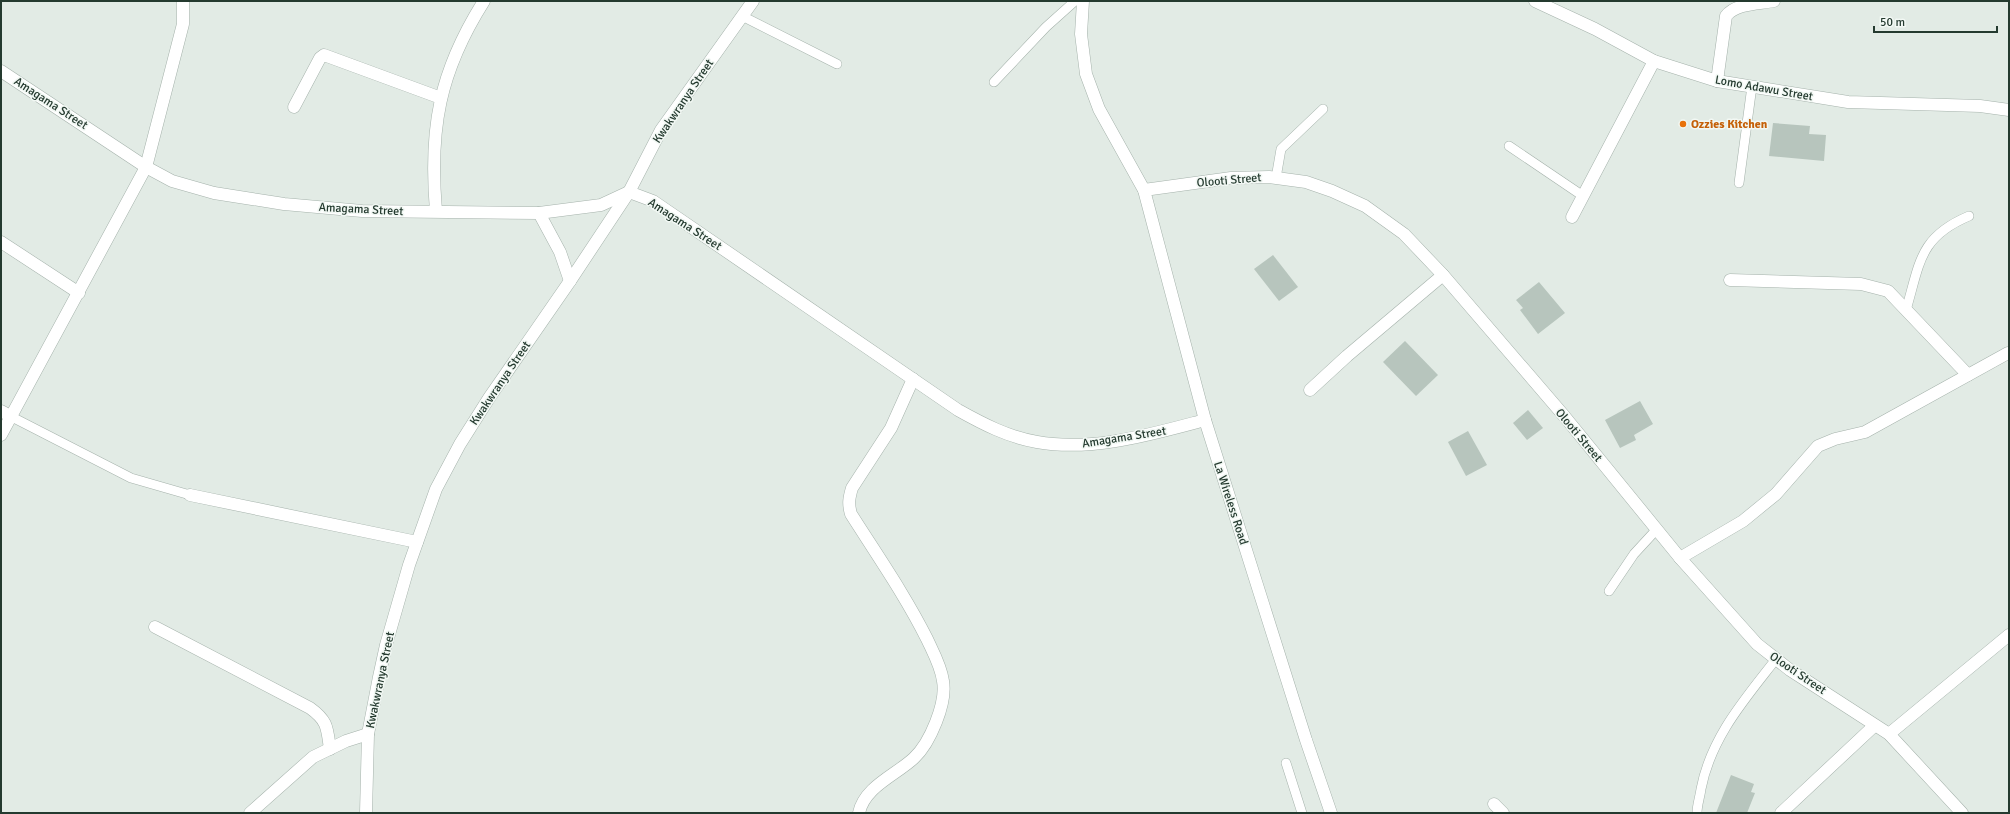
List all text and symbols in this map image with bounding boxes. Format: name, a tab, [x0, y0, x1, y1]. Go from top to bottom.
scale bar	[1874, 8, 1997, 34]
text: 50 m	[1880, 15, 1905, 30]
street label: Kwakwranya Street	[650, 56, 717, 146]
street label: Lomo Adawu Street	[1714, 72, 1814, 105]
street label: Amagama Street	[11, 74, 90, 133]
place label: Ozzies Kitchen	[1691, 117, 1768, 132]
marker: Ozzies Kitchen	[1678, 119, 1688, 129]
street label: Olooti Street	[1196, 170, 1262, 191]
street label: Amagama Street	[645, 195, 724, 254]
street label: Amagama Street	[318, 200, 404, 219]
street label: Kwakwranya Street	[467, 338, 534, 428]
street label: Olooti Street	[1552, 406, 1605, 465]
street label: Amagama Street	[1081, 423, 1167, 452]
street label: La Wireless Road	[1210, 460, 1251, 547]
street label: Kwakwranya Street	[363, 630, 398, 730]
street label: Olooti Street	[1767, 649, 1829, 698]

